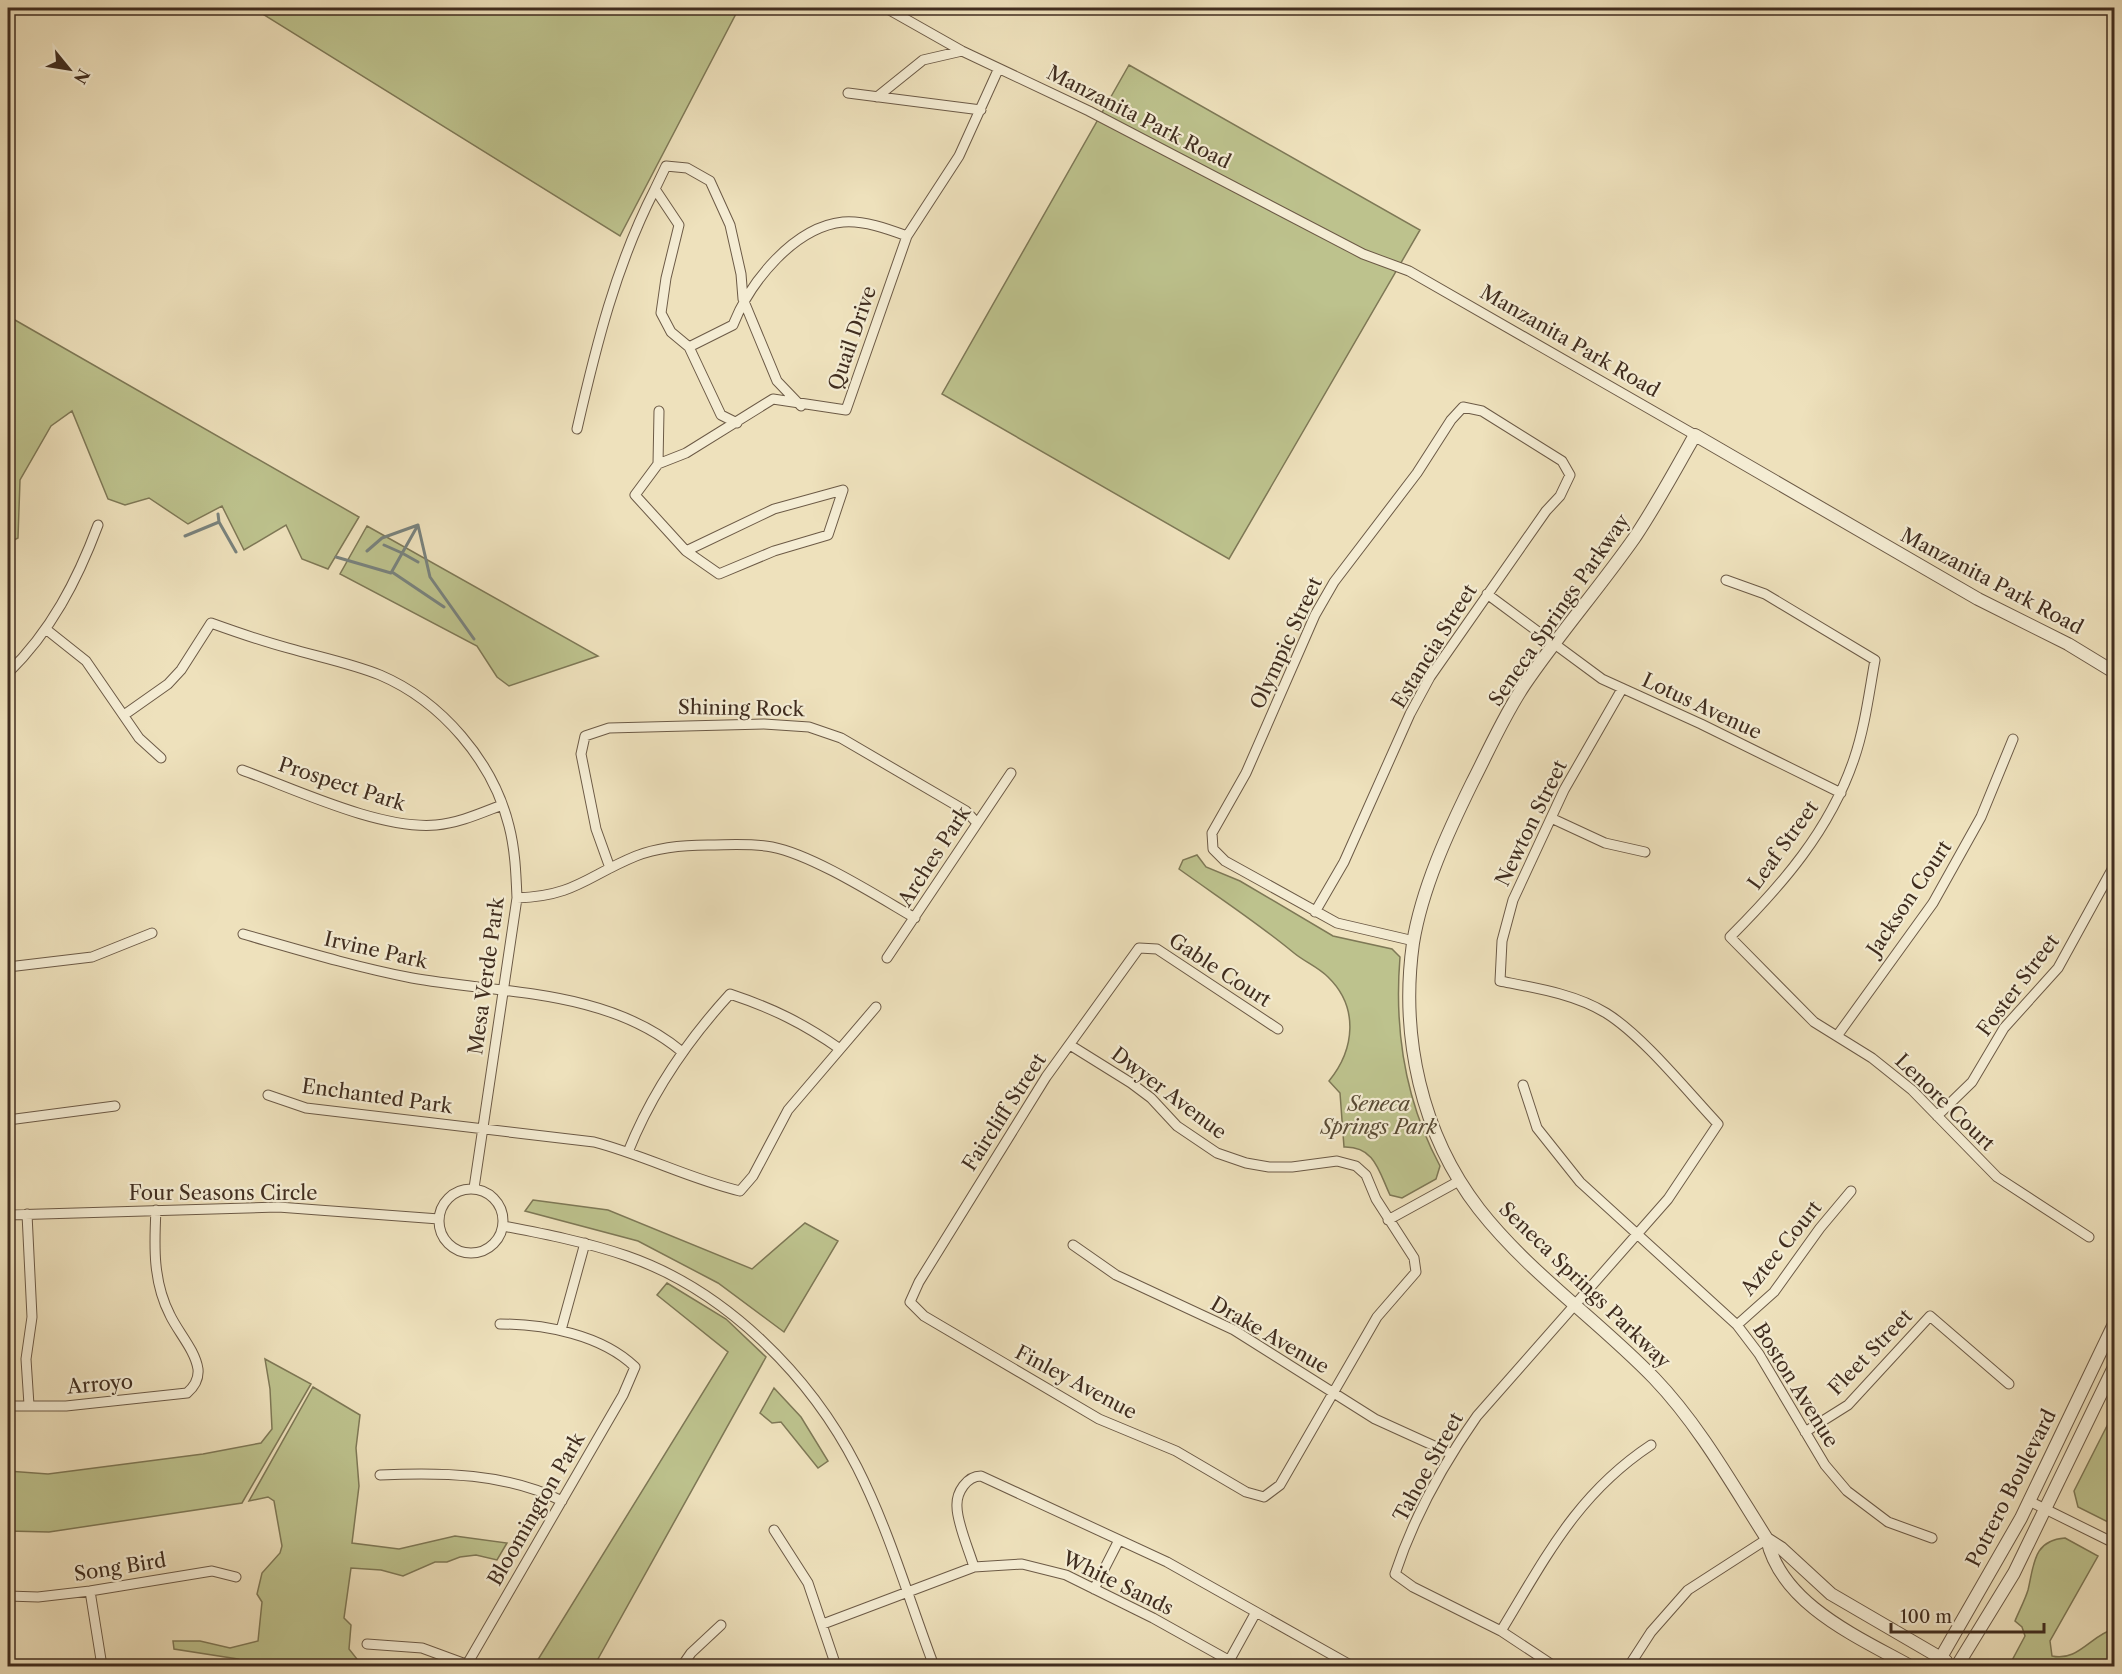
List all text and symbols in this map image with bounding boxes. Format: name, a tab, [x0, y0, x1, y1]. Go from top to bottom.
north arrow	[39, 39, 99, 99]
street label: Manzanita Park Road	[1043, 60, 1235, 174]
text: N	[70, 65, 94, 88]
street label: Manzanita Park Road	[1476, 280, 1664, 402]
street label: Quail Drive	[823, 283, 881, 393]
street label: Seneca Springs Parkway	[1483, 509, 1635, 711]
street label: Manzanita Park Road	[1897, 523, 2087, 639]
street label: Olympic Street	[1245, 573, 1327, 713]
street label: Estancia Street	[1386, 580, 1482, 712]
street label: Lotus Avenue	[1638, 668, 1766, 744]
street label: Shining Rock	[678, 695, 806, 721]
street label: Prospect Park	[275, 752, 410, 816]
street label: Newton Street	[1490, 756, 1572, 890]
street label: Leaf Street	[1743, 796, 1823, 894]
street label: Arches Park	[892, 800, 976, 911]
street label: Jackson Court	[1860, 836, 1956, 963]
street label: Mesa Verde Park	[463, 894, 509, 1056]
street label: Irvine Park	[322, 926, 431, 974]
street label: Gable Court	[1165, 928, 1275, 1012]
street label: Foster Street	[1972, 929, 2064, 1041]
street label: Dwyer Avenue	[1107, 1042, 1231, 1144]
street label: Lenore Court	[1890, 1048, 2000, 1156]
street label: Faircliff Street	[957, 1049, 1051, 1175]
street label: Enchanted Park	[300, 1074, 455, 1119]
park label: Seneca Springs Park	[1320, 1092, 1438, 1139]
street label: Four Seasons Circle	[129, 1181, 317, 1205]
street label: Aztec Court	[1735, 1196, 1826, 1301]
street label: Seneca Springs Parkway	[1494, 1197, 1676, 1374]
street label: Drake Avenue	[1207, 1291, 1333, 1379]
street label: Fleet Street	[1823, 1304, 1917, 1400]
street label: Boston Avenue	[1748, 1318, 1844, 1452]
street label: Finley Avenue	[1011, 1340, 1141, 1424]
street label: Arroyo	[65, 1369, 134, 1399]
street label: Potrero Boulevard	[1961, 1405, 2061, 1571]
street label: Tahoe Street	[1388, 1408, 1468, 1526]
street label: Bloomington Park	[482, 1427, 590, 1590]
street label: White Sands	[1058, 1545, 1177, 1620]
street label: Song Bird	[72, 1548, 168, 1586]
scale bar	[1891, 1596, 2044, 1634]
text: 100 m	[1900, 1606, 1952, 1628]

